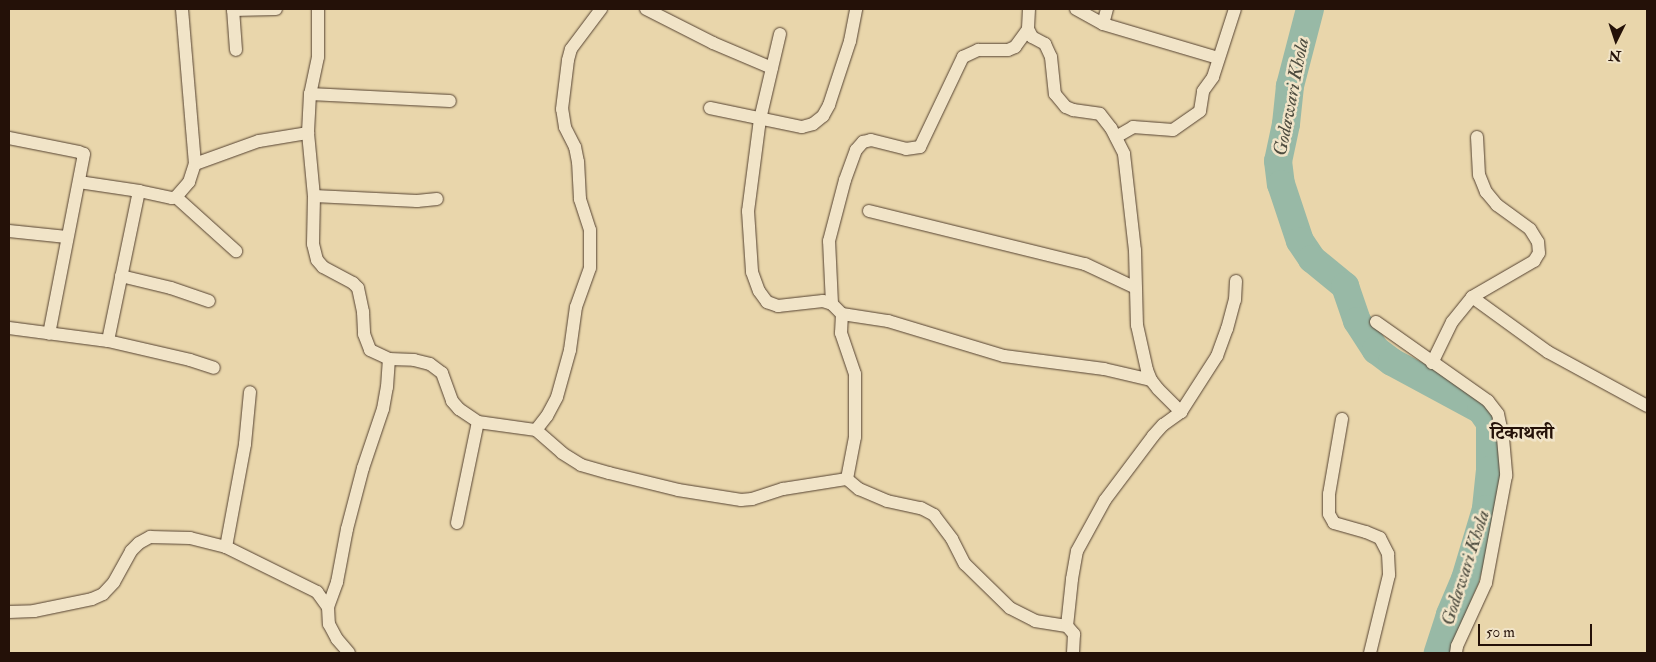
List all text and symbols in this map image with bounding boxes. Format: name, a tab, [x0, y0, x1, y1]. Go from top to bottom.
north arrow	[1591, 15, 1641, 65]
water label: Godawari Khola	[1269, 36, 1315, 158]
text: N	[1608, 47, 1622, 64]
district label: टिकाथली	[1490, 423, 1554, 445]
water label: Godawari Khola	[1437, 507, 1495, 629]
scale bar	[1481, 614, 1595, 646]
text: 50 m	[1486, 623, 1515, 642]

